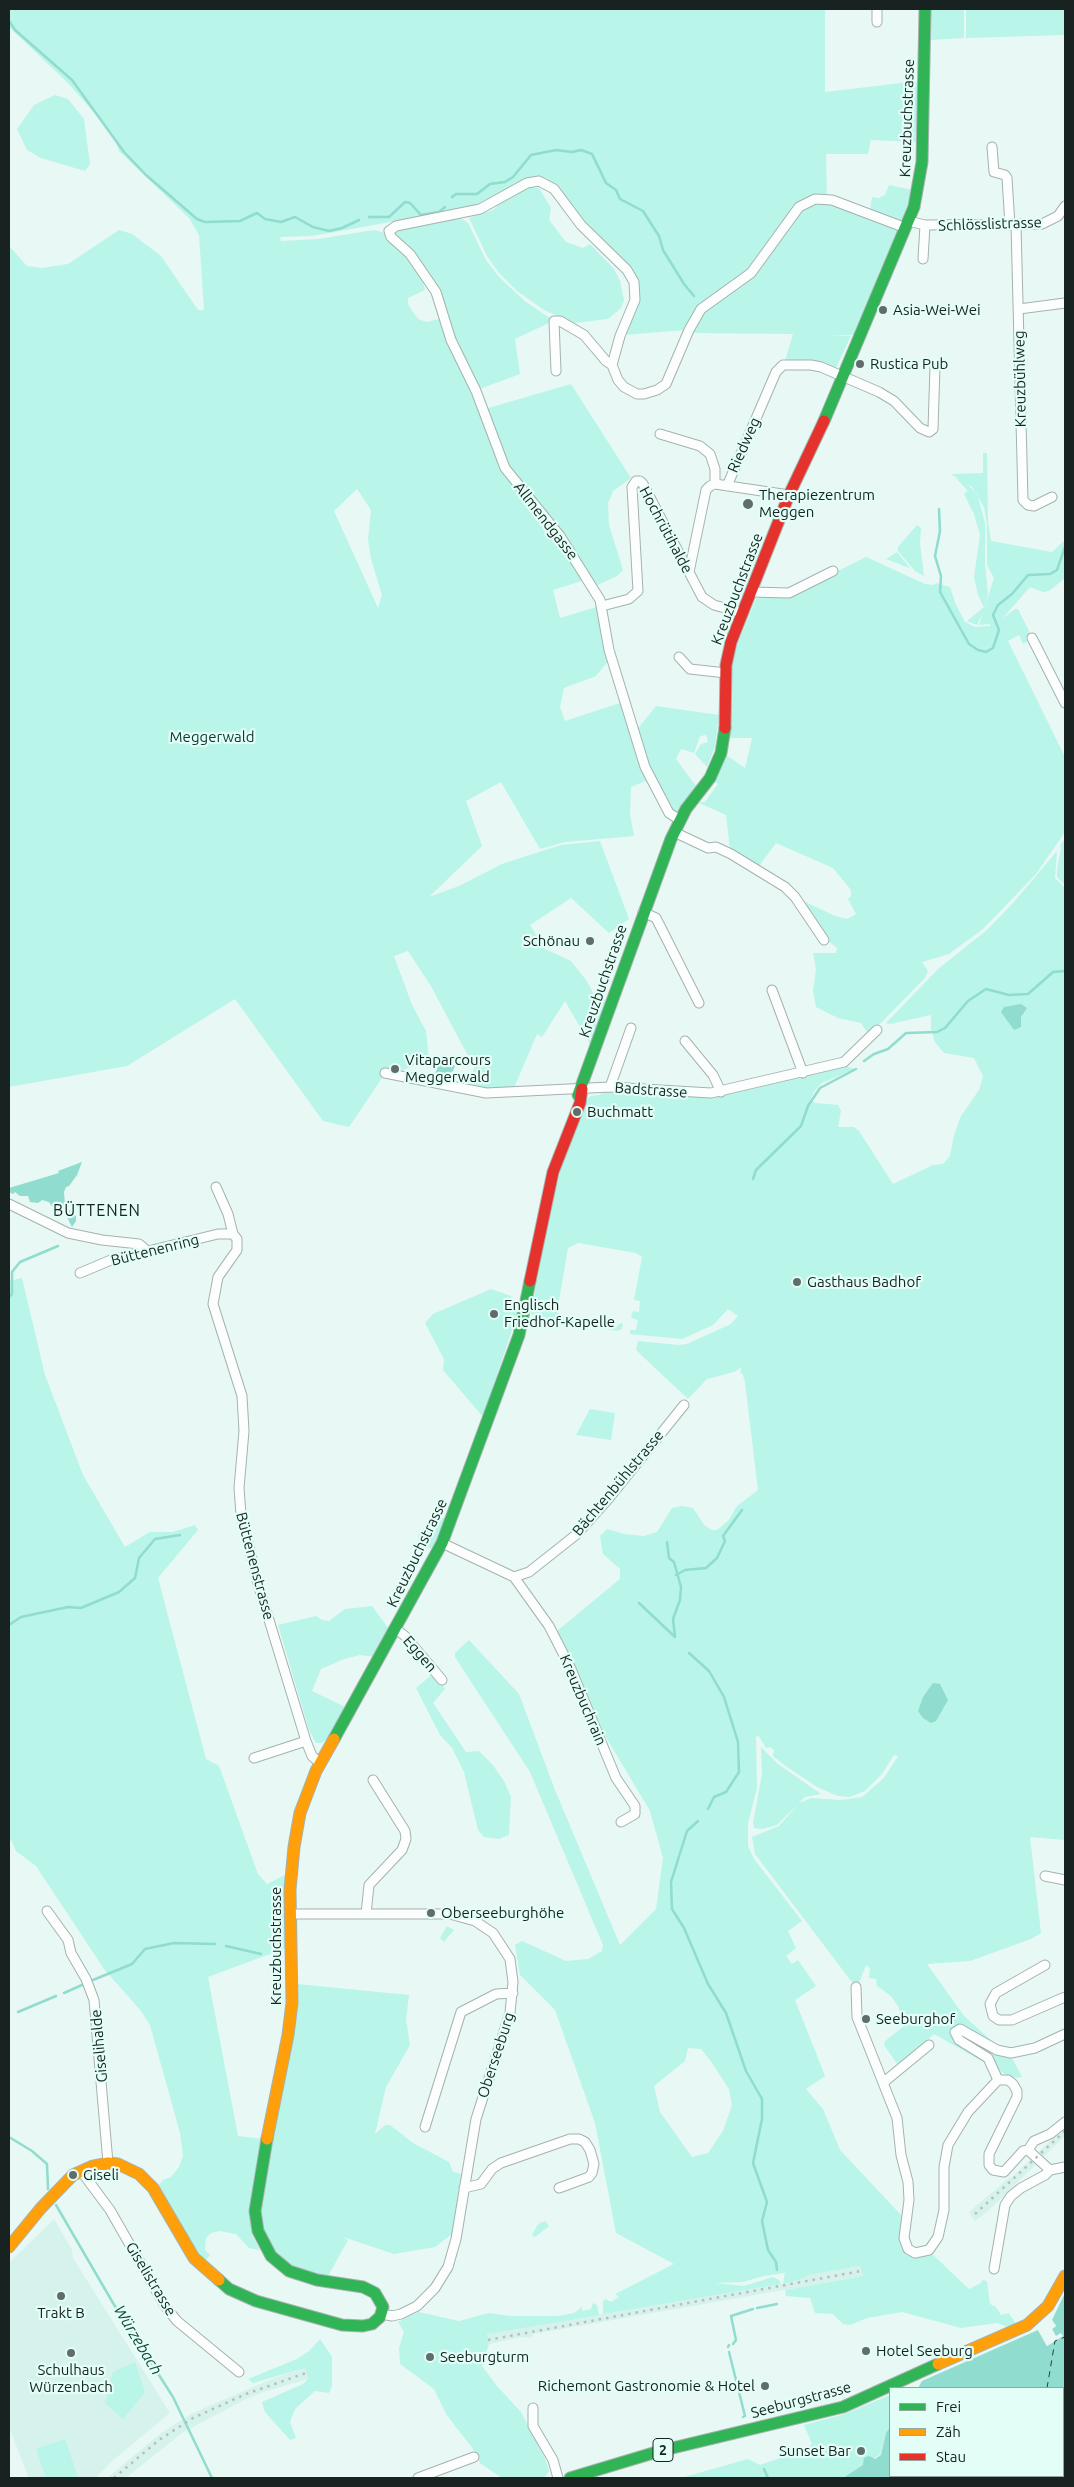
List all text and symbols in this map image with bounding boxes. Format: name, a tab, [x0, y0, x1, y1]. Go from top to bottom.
street label: Kreuzbuchstrasse	[896, 58, 918, 178]
street label: Schlösslistrasse	[938, 213, 1042, 235]
place label: Asia-Wei-Wei	[893, 301, 981, 319]
marker: Asia-Wei-Wei	[877, 304, 889, 316]
street label: Kreuzbühlweg	[1010, 330, 1030, 428]
place label: Rustica Pub	[870, 355, 948, 373]
marker: Rustica Pub	[854, 358, 866, 370]
street label: Riedweg	[724, 415, 764, 475]
street label: Allmendgasse	[510, 478, 582, 564]
street label: Hochrütihalde	[636, 483, 696, 577]
place label: Therapiezentrum Meggen	[759, 486, 875, 521]
marker: Therapiezentrum Meggen	[741, 497, 755, 511]
street label: Kreuzbuchstrasse	[707, 530, 767, 648]
park label: Meggerwald	[170, 728, 254, 746]
street label: Kreuzbuchstrasse	[575, 922, 631, 1040]
place label: Schönau	[523, 932, 580, 950]
marker: Schönau	[584, 935, 596, 947]
place label: Vitaparcours Meggerwald	[405, 1051, 491, 1086]
marker: Vitaparcours Meggerwald	[389, 1063, 401, 1075]
street label: Badstrasse	[614, 1078, 688, 1102]
place label: Buchmatt	[587, 1103, 653, 1121]
marker: Buchmatt	[571, 1106, 583, 1118]
district label: BÜTTENEN	[52, 1201, 142, 1221]
street label: Büttenenring	[109, 1230, 201, 1270]
place label: Gasthaus Badhof	[807, 1273, 921, 1291]
marker: Gasthaus Badhof	[791, 1276, 803, 1288]
place label: Englisch Friedhof-Kapelle	[504, 1296, 615, 1331]
marker: Englisch Friedhof-Kapelle	[488, 1308, 500, 1320]
street label: Bächtenbühlstrasse	[569, 1427, 667, 1539]
street label: Kreuzbuchstrasse	[383, 1496, 451, 1610]
street label: Büttenenstrasse	[232, 1510, 278, 1622]
street label: Eggen	[399, 1632, 441, 1676]
street label: Kreuzbuchrain	[556, 1652, 610, 1748]
street label: Kreuzbuchstrasse	[267, 1887, 285, 2005]
place label: Oberseeburghöhe	[441, 1904, 564, 1922]
marker: Oberseeburghöhe	[425, 1907, 437, 1919]
street label: Giselihalde	[87, 2009, 111, 2083]
street label: Oberseeburg	[474, 2010, 518, 2100]
place label: Seeburghof	[876, 2010, 955, 2028]
marker: Seeburghof	[860, 2013, 872, 2025]
place label: Giseli	[83, 2166, 119, 2184]
marker: Giseli	[67, 2169, 79, 2181]
street label: Giselistrasse	[122, 2239, 180, 2319]
marker: Trakt B	[55, 2290, 67, 2302]
water label: Würzebach	[110, 2302, 166, 2378]
place label: Trakt B	[37, 2304, 85, 2322]
place label: Hotel Seeburg	[876, 2342, 973, 2360]
marker: Hotel Seeburg	[860, 2345, 872, 2357]
marker: Schulhaus Würzenbach	[65, 2347, 77, 2359]
place label: Seeburgturm	[440, 2348, 529, 2366]
marker: Seeburgturm	[424, 2351, 436, 2363]
place label: Schulhaus Würzenbach	[29, 2361, 113, 2396]
place label: Richemont Gastronomie & Hotel	[538, 2377, 755, 2395]
street label: Seeburgstrasse	[749, 2378, 853, 2422]
marker: Richemont Gastronomie & Hotel	[759, 2380, 771, 2392]
legend	[889, 2387, 1064, 2477]
text: Frei	[936, 2398, 961, 2415]
text: Zäh	[936, 2423, 961, 2440]
road number: 2	[653, 2438, 673, 2462]
place label: Sunset Bar	[779, 2442, 851, 2460]
marker: Sunset Bar	[855, 2445, 867, 2457]
text: Stau	[936, 2448, 966, 2465]

